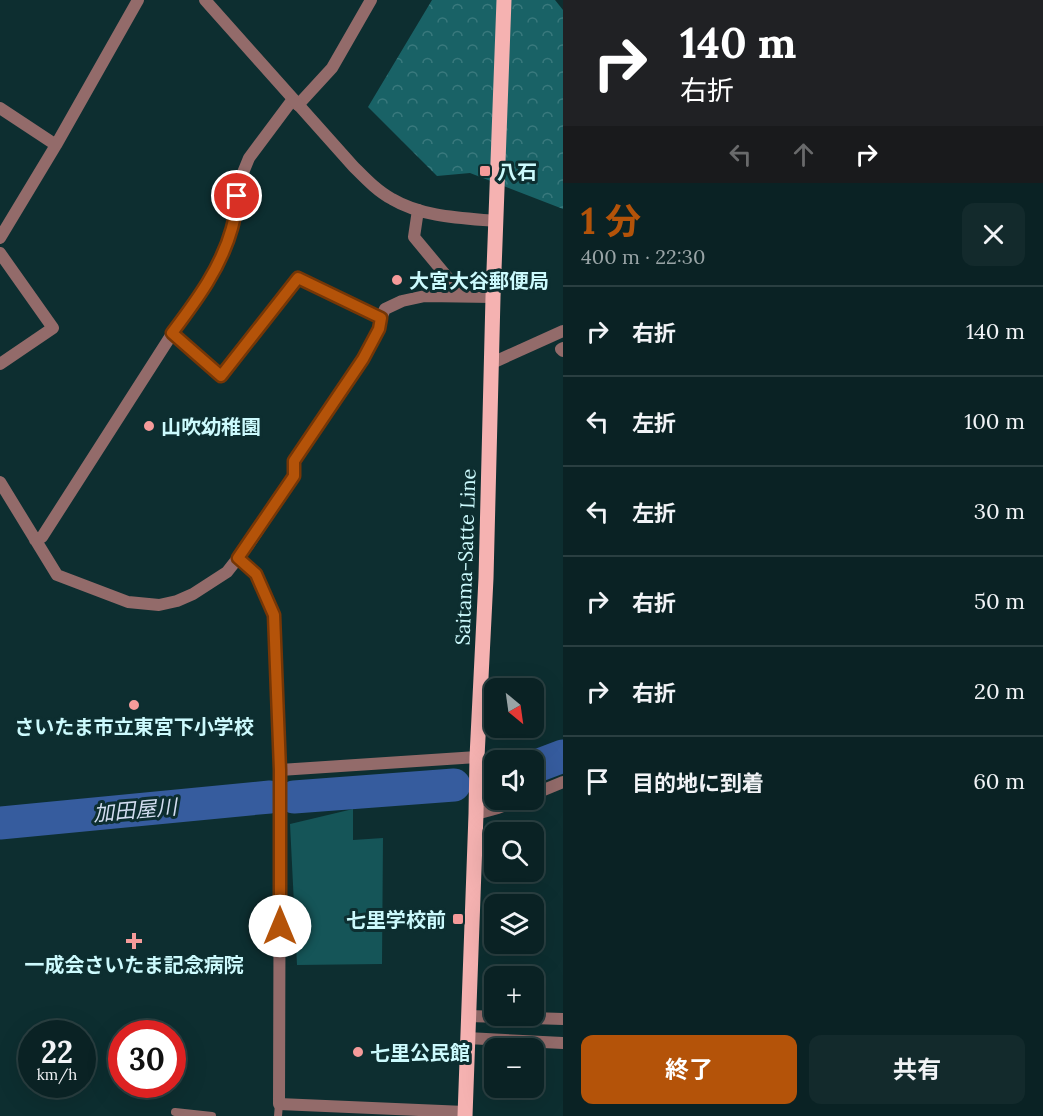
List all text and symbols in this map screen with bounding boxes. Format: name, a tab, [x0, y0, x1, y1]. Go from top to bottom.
text: 140 m	[680, 16, 796, 70]
icon: right	[581, 24, 659, 102]
text: 右折	[680, 73, 734, 107]
icon: left	[724, 138, 757, 171]
icon: ahead	[787, 138, 820, 171]
icon: right	[850, 138, 883, 171]
place label: 八石	[497, 159, 537, 184]
marker: 八石	[478, 164, 492, 178]
pin	[211, 170, 262, 221]
icon: arrive	[220, 179, 253, 212]
text: 1 分	[581, 198, 641, 244]
button: close	[962, 203, 1025, 266]
text: 400 m · 22:30	[581, 244, 705, 269]
place label: 大宮大谷郵便局	[409, 268, 549, 293]
marker: 大宮大谷郵便局	[390, 273, 404, 287]
icon: right	[581, 315, 614, 348]
text: 140 m	[966, 317, 1025, 345]
text: 右折	[632, 319, 676, 347]
icon: left	[581, 405, 614, 438]
text: 100 m	[964, 407, 1025, 435]
text: 左折	[632, 409, 676, 437]
place label: 山吹幼稚園	[161, 414, 261, 439]
marker: 山吹幼稚園	[142, 419, 156, 433]
street label: Saitama-Satte Line	[449, 468, 481, 646]
icon: left	[581, 495, 614, 528]
text: 30 m	[974, 497, 1025, 525]
text: 左折	[632, 499, 676, 527]
icon: right	[581, 585, 614, 618]
text: 50 m	[974, 587, 1025, 615]
text: 右折	[632, 589, 676, 617]
icon: right	[581, 675, 614, 708]
text: 20 m	[974, 677, 1025, 705]
north arrow	[484, 678, 544, 738]
map controls	[484, 678, 544, 1098]
text: 右折	[632, 679, 676, 707]
marker: さいたま市立東宮下小学校	[127, 698, 141, 712]
place label: さいたま市立東宮下小学校	[14, 714, 254, 739]
button: sound	[484, 750, 544, 810]
icon: arrive	[581, 765, 614, 798]
text: 60 m	[973, 767, 1025, 795]
text: 目的地に到着	[632, 769, 764, 797]
water label: 加田屋川	[92, 793, 180, 827]
button: search	[484, 822, 544, 882]
position arrow	[248, 894, 312, 958]
button: layers	[484, 894, 544, 954]
place label: 七里学校前	[346, 907, 446, 932]
marker: 七里学校前	[451, 912, 465, 926]
marker: 一成会さいたま記念病院	[125, 932, 143, 950]
place label: 一成会さいたま記念病院	[24, 952, 244, 977]
button: +	[484, 966, 544, 1026]
speed limit sign: 30	[108, 1020, 186, 1098]
text: 22	[41, 1033, 73, 1071]
button: 終了	[581, 1035, 797, 1104]
button: 共有	[809, 1035, 1025, 1104]
button: −	[484, 1038, 544, 1098]
place label: 七里公民館	[370, 1040, 470, 1065]
marker: 七里公民館	[351, 1045, 365, 1059]
text: km/h	[37, 1065, 77, 1084]

